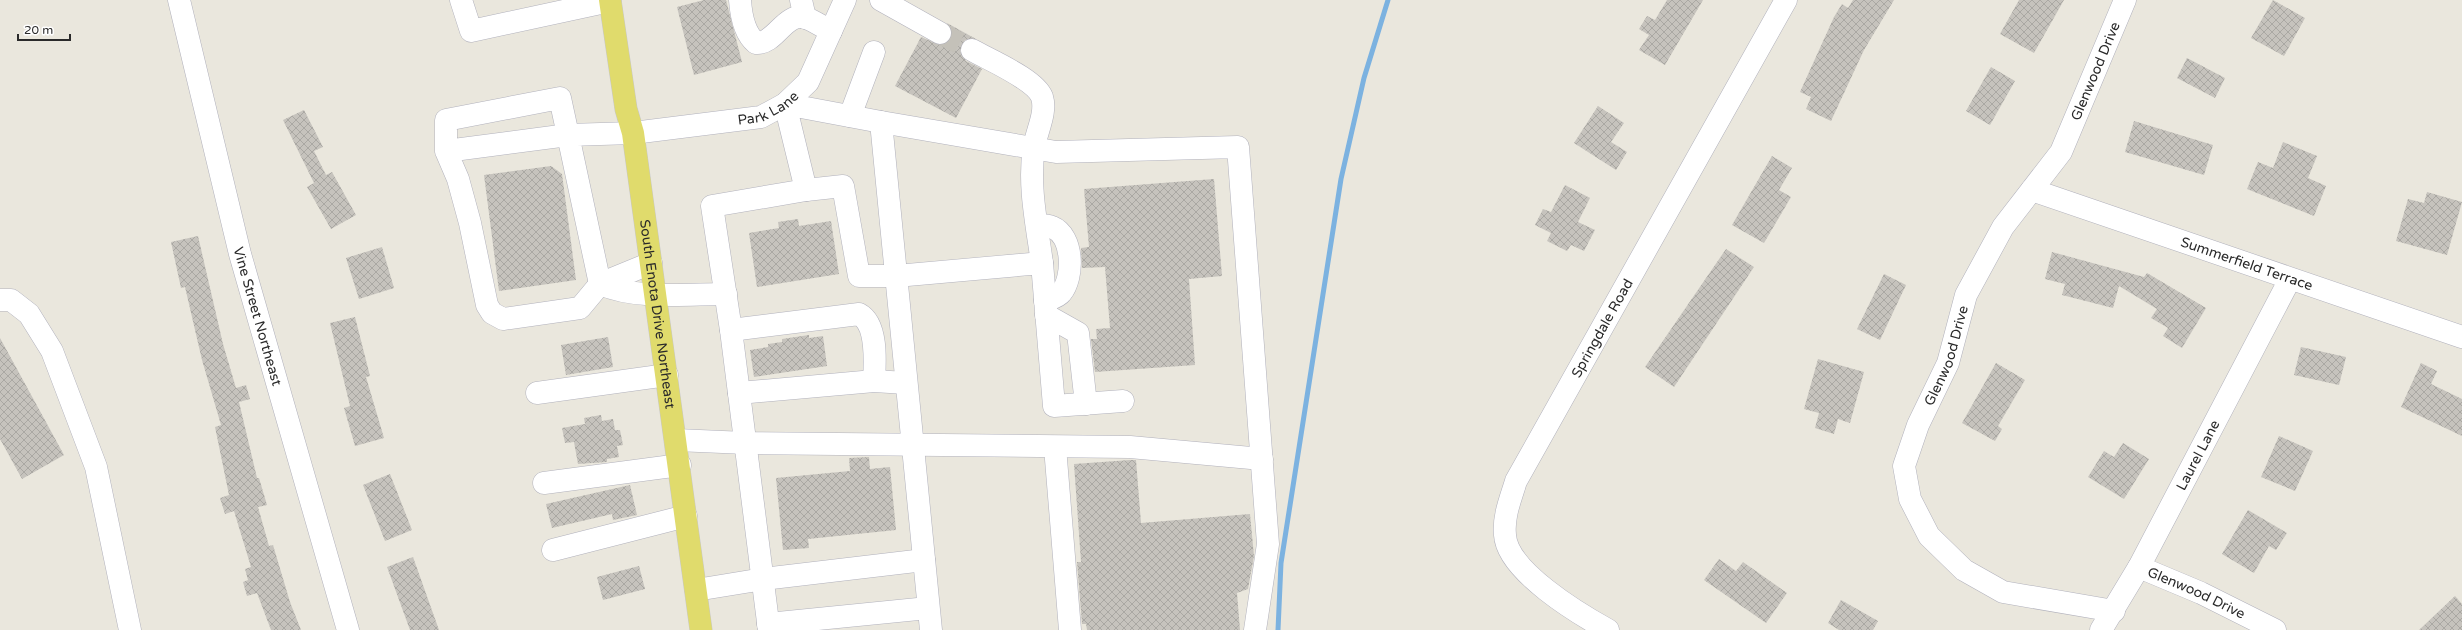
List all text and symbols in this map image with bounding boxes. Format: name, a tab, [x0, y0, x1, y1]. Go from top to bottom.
scale bar	[18, 16, 70, 42]
street label: Glenwood Drive	[2067, 19, 2124, 123]
text: 20 m	[24, 23, 53, 37]
street label: Park Lane	[737, 88, 802, 129]
street label: South Enota Drive Northeast	[636, 219, 679, 411]
street label: Summerfield Terrace	[2178, 233, 2315, 294]
street label: Vine Street Northeast	[230, 245, 286, 388]
street label: Springdale Road	[1568, 276, 1637, 381]
street label: Glenwood Drive	[1921, 304, 1972, 409]
street label: Laurel Lane	[2173, 417, 2224, 493]
street label: Glenwood Drive	[2145, 564, 2248, 623]

